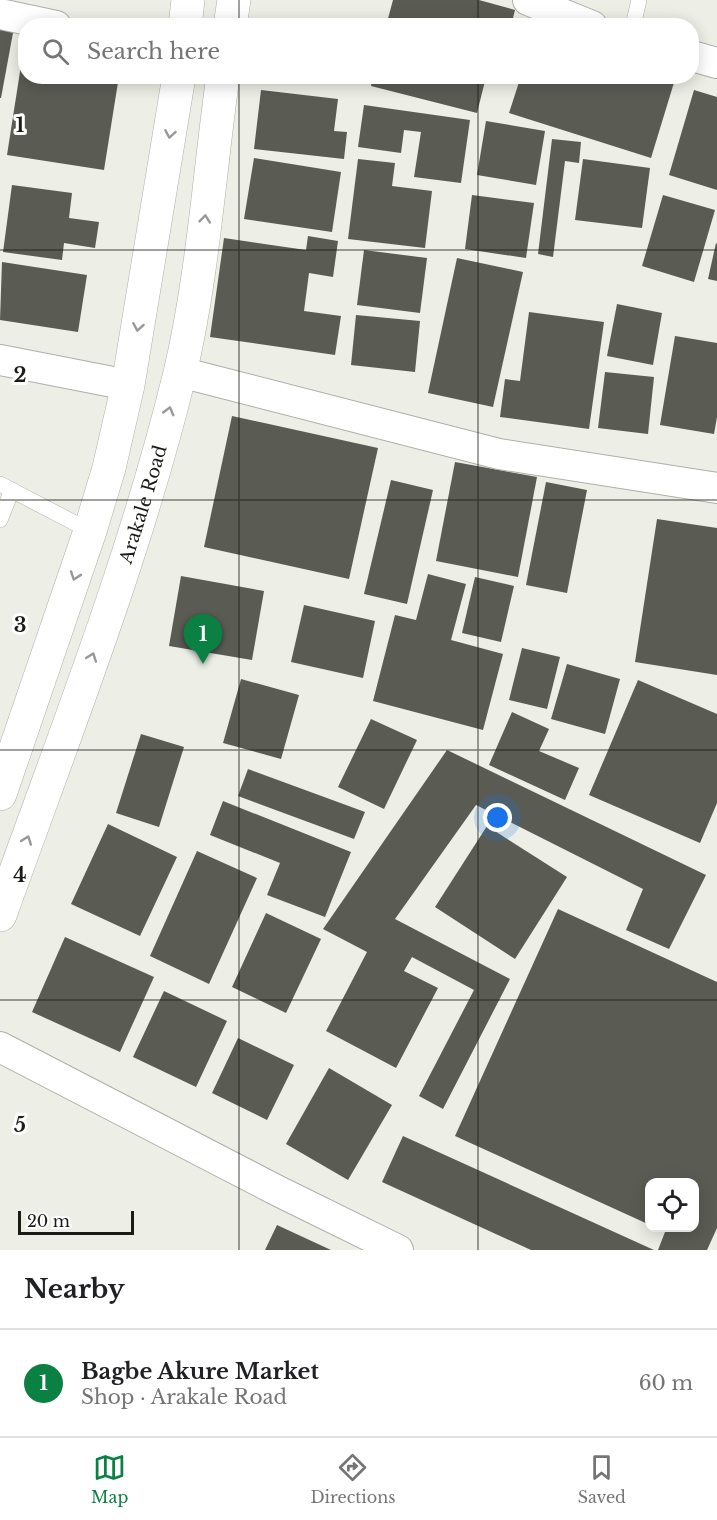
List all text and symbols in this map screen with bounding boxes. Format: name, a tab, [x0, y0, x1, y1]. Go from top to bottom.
search box	[18, 18, 699, 84]
icon: search	[39, 35, 72, 68]
text: Search here	[87, 38, 220, 65]
text: 1	[16, 113, 25, 137]
one-way arrow	[165, 130, 177, 139]
one-way arrow	[199, 215, 211, 224]
one-way arrow	[132, 321, 145, 331]
text: 2	[13, 363, 27, 387]
one-way arrow	[162, 406, 174, 417]
street label: Arakale Road	[114, 443, 172, 567]
one-way arrow	[69, 570, 82, 581]
text: 3	[14, 613, 26, 637]
pin: 1	[184, 614, 222, 664]
one-way arrow	[85, 652, 98, 663]
your location	[483, 803, 512, 832]
one-way arrow	[19, 836, 32, 846]
text: 4	[13, 863, 27, 887]
text: 5	[14, 1113, 26, 1137]
map controls	[645, 1178, 699, 1232]
button: locate	[645, 1178, 699, 1232]
scale bar	[18, 1208, 134, 1236]
text: 20 m	[27, 1211, 70, 1231]
text: Nearby	[24, 1273, 125, 1305]
text: Bagbe Akure Market	[81, 1358, 319, 1385]
text: 1	[39, 1371, 48, 1395]
text: 60 m	[639, 1371, 693, 1395]
text: Shop · Arakale Road	[81, 1385, 287, 1409]
tab: Map	[91, 1451, 128, 1507]
tab: Directions	[310, 1451, 395, 1507]
tab: Saved	[578, 1451, 626, 1507]

